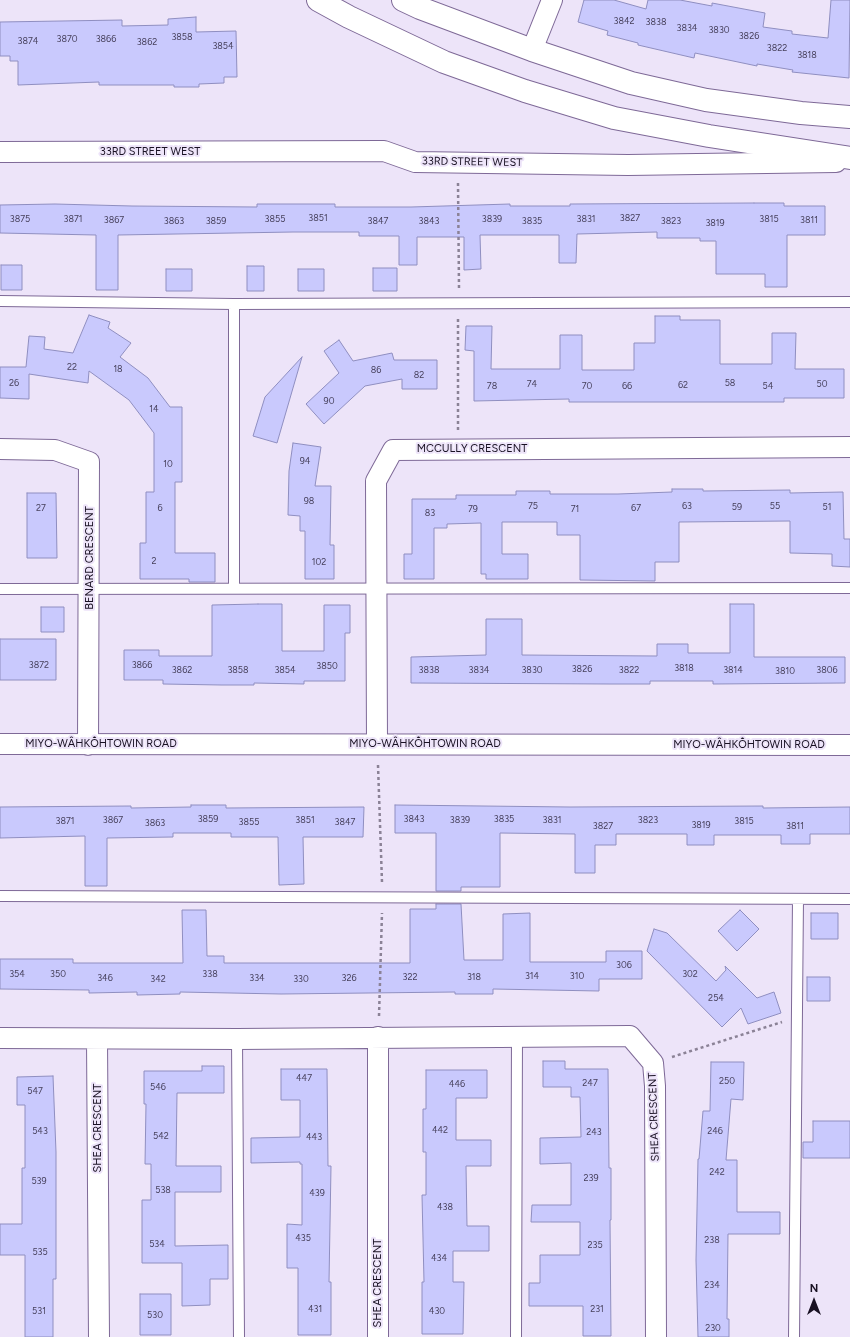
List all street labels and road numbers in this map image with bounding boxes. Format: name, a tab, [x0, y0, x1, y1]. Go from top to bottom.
street label: 33RD STREET WEST	[100, 145, 200, 159]
street label: 33RD STREET WEST	[422, 155, 522, 169]
street label: MCCULLY CRESCENT	[417, 442, 527, 456]
street label: BENARD CRESCENT	[83, 506, 97, 610]
street label: MIYO-WÂHKÔHTOWIN ROAD	[25, 737, 177, 751]
street label: MIYO-WÂHKÔHTOWIN ROAD	[349, 737, 501, 751]
street label: MIYO-WÂHKÔHTOWIN ROAD	[673, 738, 825, 752]
street label: SHEA CRESCENT	[646, 1072, 662, 1162]
street label: SHEA CRESCENT	[91, 1084, 105, 1172]
street label: SHEA CRESCENT	[371, 1239, 385, 1327]

